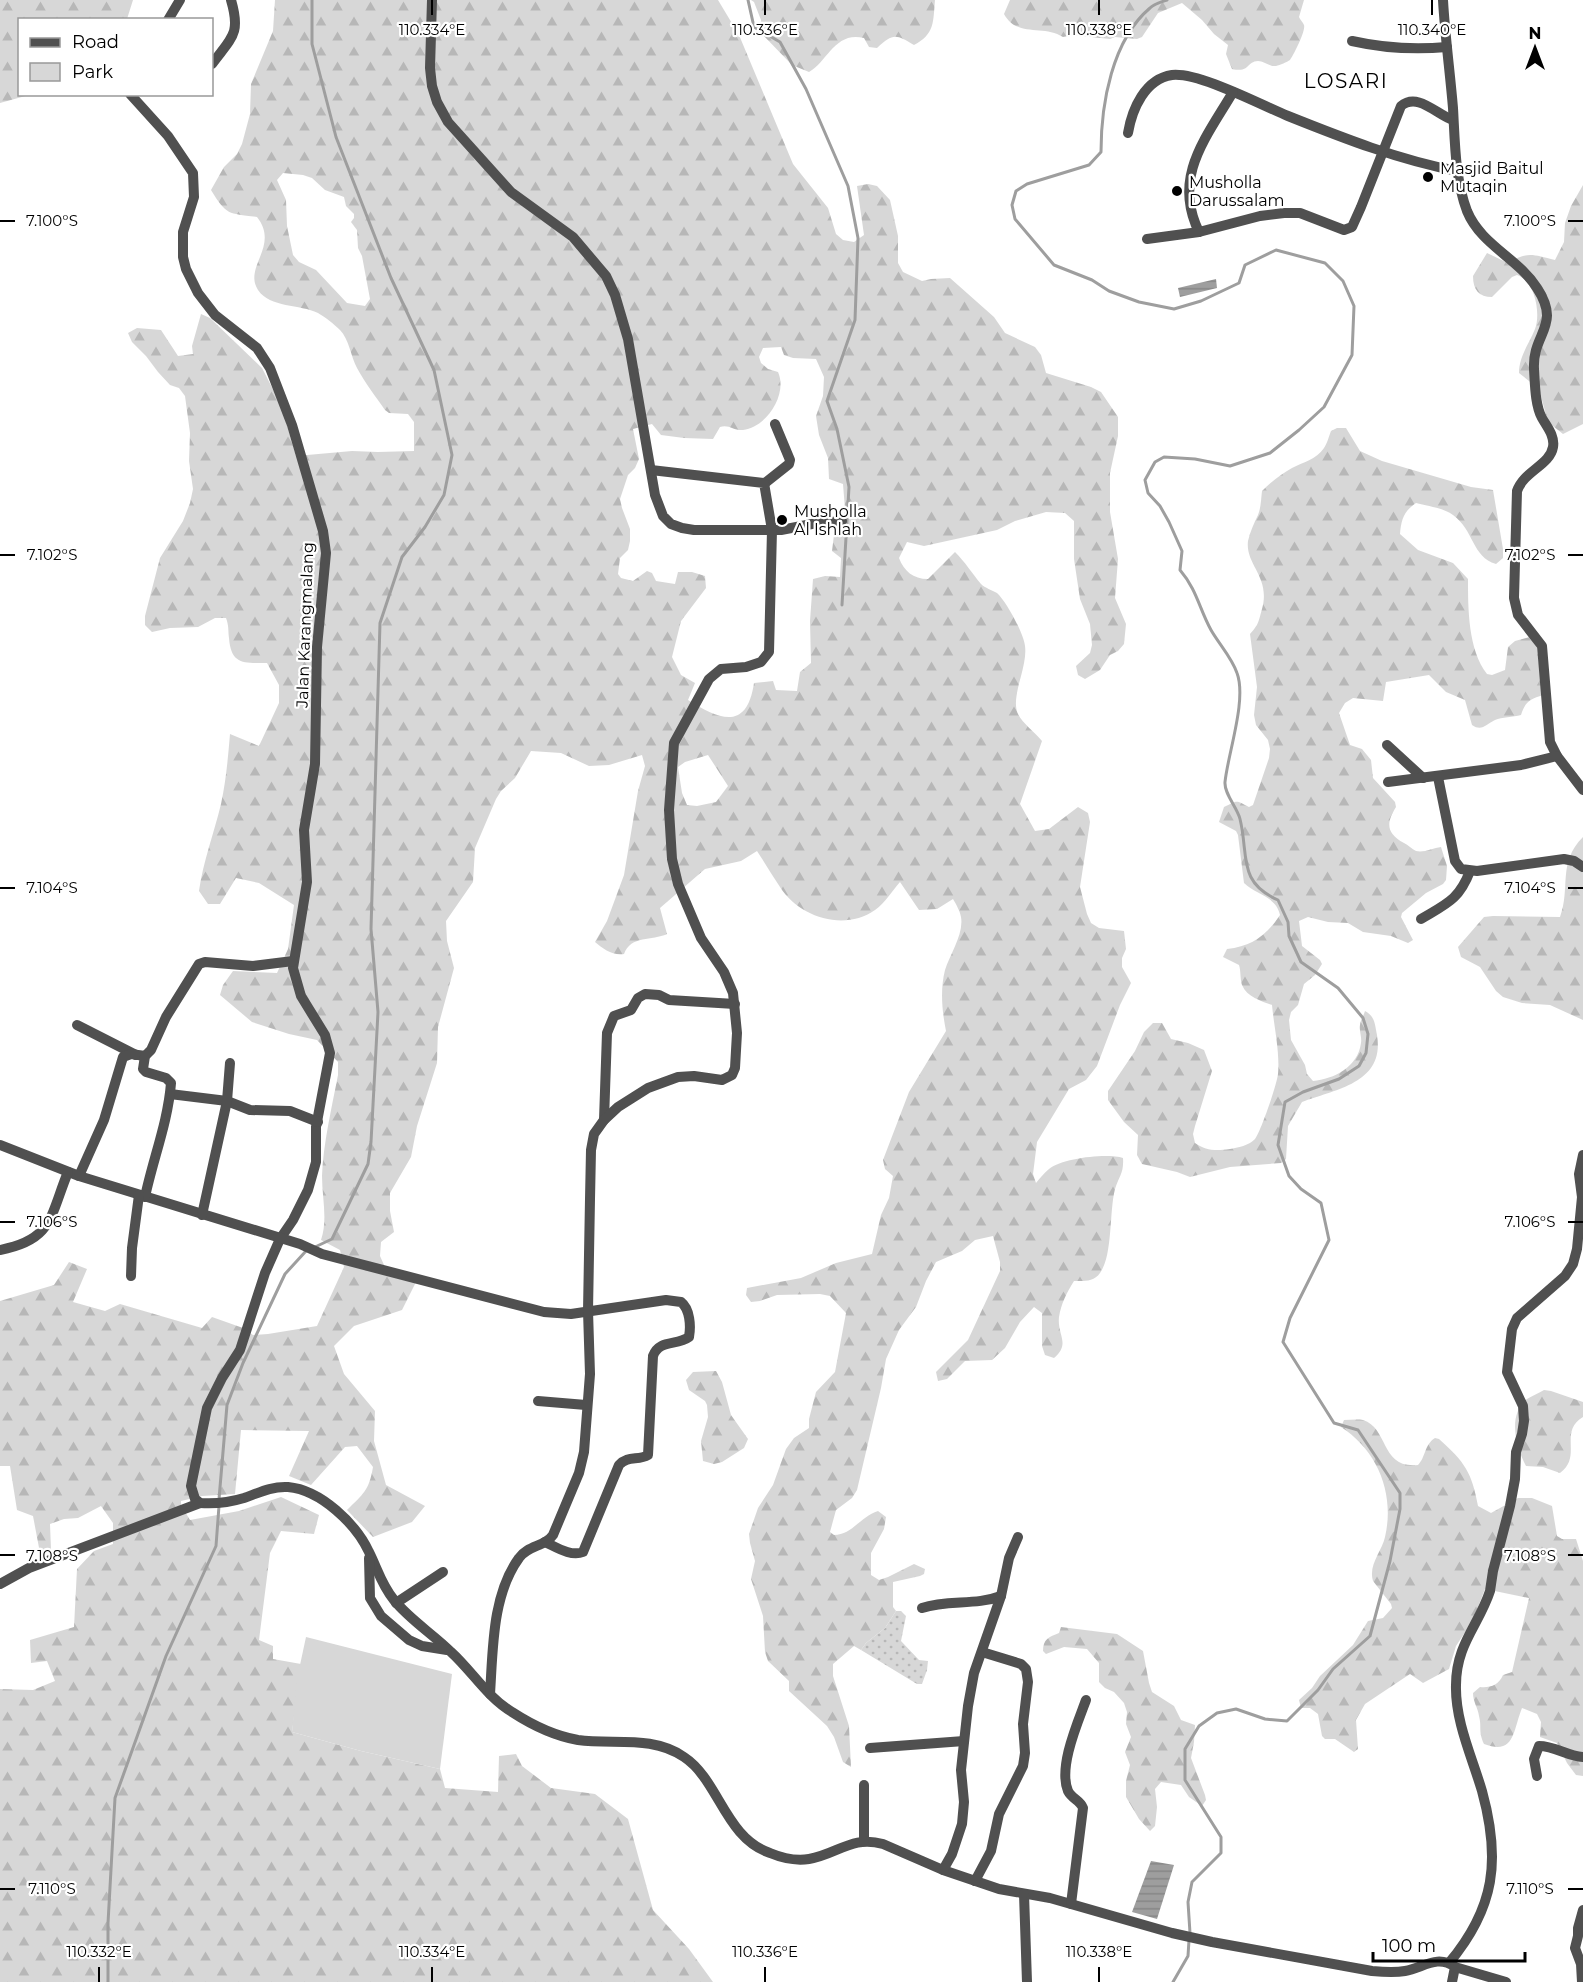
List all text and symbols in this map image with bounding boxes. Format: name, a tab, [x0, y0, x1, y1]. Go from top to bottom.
legend	[18, 18, 213, 96]
north arrow	[1505, 18, 1565, 78]
text: 110.334°E	[399, 20, 465, 39]
text: 110.336°E	[732, 20, 798, 39]
text: 110.338°E	[1066, 20, 1132, 39]
text: 110.340°E	[1398, 20, 1466, 39]
text: N	[1529, 24, 1541, 43]
text: Road	[72, 31, 119, 53]
text: Park	[72, 61, 113, 83]
district label: LOSARI	[1304, 69, 1388, 93]
place label: Masjid Baitul Mutaqin	[1440, 159, 1543, 196]
marker: Masjid Baitul Mutaqin	[1421, 170, 1435, 184]
place label: Musholla Darussalam	[1189, 173, 1285, 210]
marker: Musholla Darussalam	[1170, 184, 1184, 198]
text: 7.100°S	[26, 211, 78, 230]
text: 7.100°S	[1504, 211, 1556, 230]
place label: Musholla Al Ishlah	[794, 502, 867, 539]
marker: Musholla Al Ishlah	[775, 513, 789, 527]
street label: Jalan Karangmalang	[293, 542, 317, 709]
text: 7.102°S	[27, 545, 77, 564]
text: 7.102°S	[1505, 545, 1555, 564]
text: 7.104°S	[26, 878, 78, 897]
text: 7.104°S	[1504, 878, 1556, 897]
text: 7.106°S	[26, 1212, 78, 1231]
text: 7.106°S	[1504, 1212, 1556, 1231]
text: 7.108°S	[26, 1546, 78, 1565]
text: 7.108°S	[1504, 1546, 1556, 1565]
text: 7.110°S	[28, 1879, 76, 1898]
text: 7.110°S	[1506, 1879, 1554, 1898]
scale bar	[1373, 1925, 1524, 1963]
text: 100 m	[1382, 1935, 1436, 1957]
text: 110.332°E	[66, 1942, 132, 1961]
text: 110.334°E	[399, 1942, 465, 1961]
text: 110.336°E	[732, 1942, 798, 1961]
text: 110.338°E	[1066, 1942, 1132, 1961]

